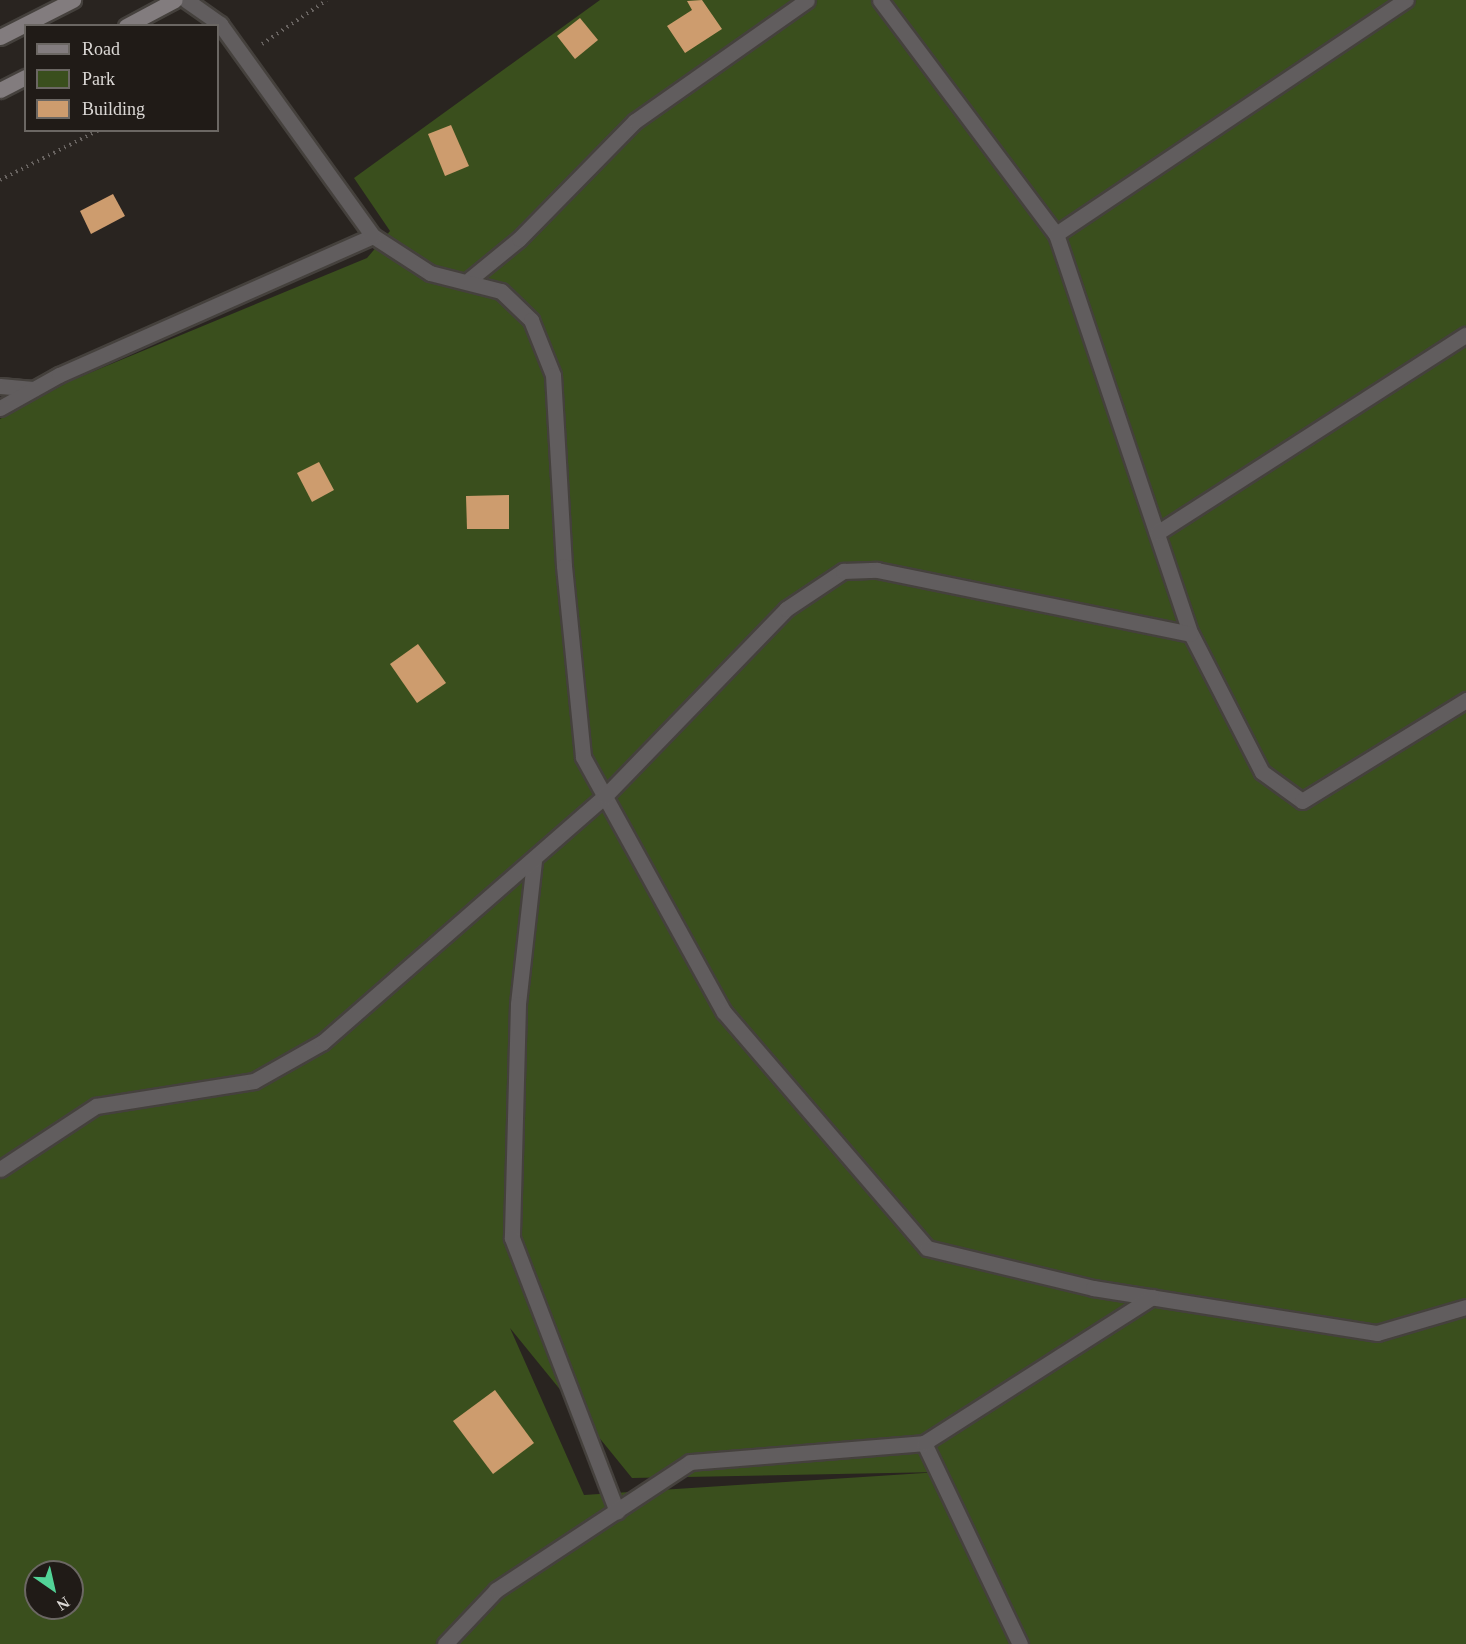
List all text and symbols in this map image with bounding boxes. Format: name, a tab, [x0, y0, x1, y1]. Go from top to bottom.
legend	[24, 24, 219, 132]
text: Road	[82, 39, 120, 59]
text: Park	[82, 69, 115, 89]
text: Building	[82, 99, 145, 119]
north arrow	[24, 1560, 84, 1620]
text: N	[54, 1593, 73, 1614]

